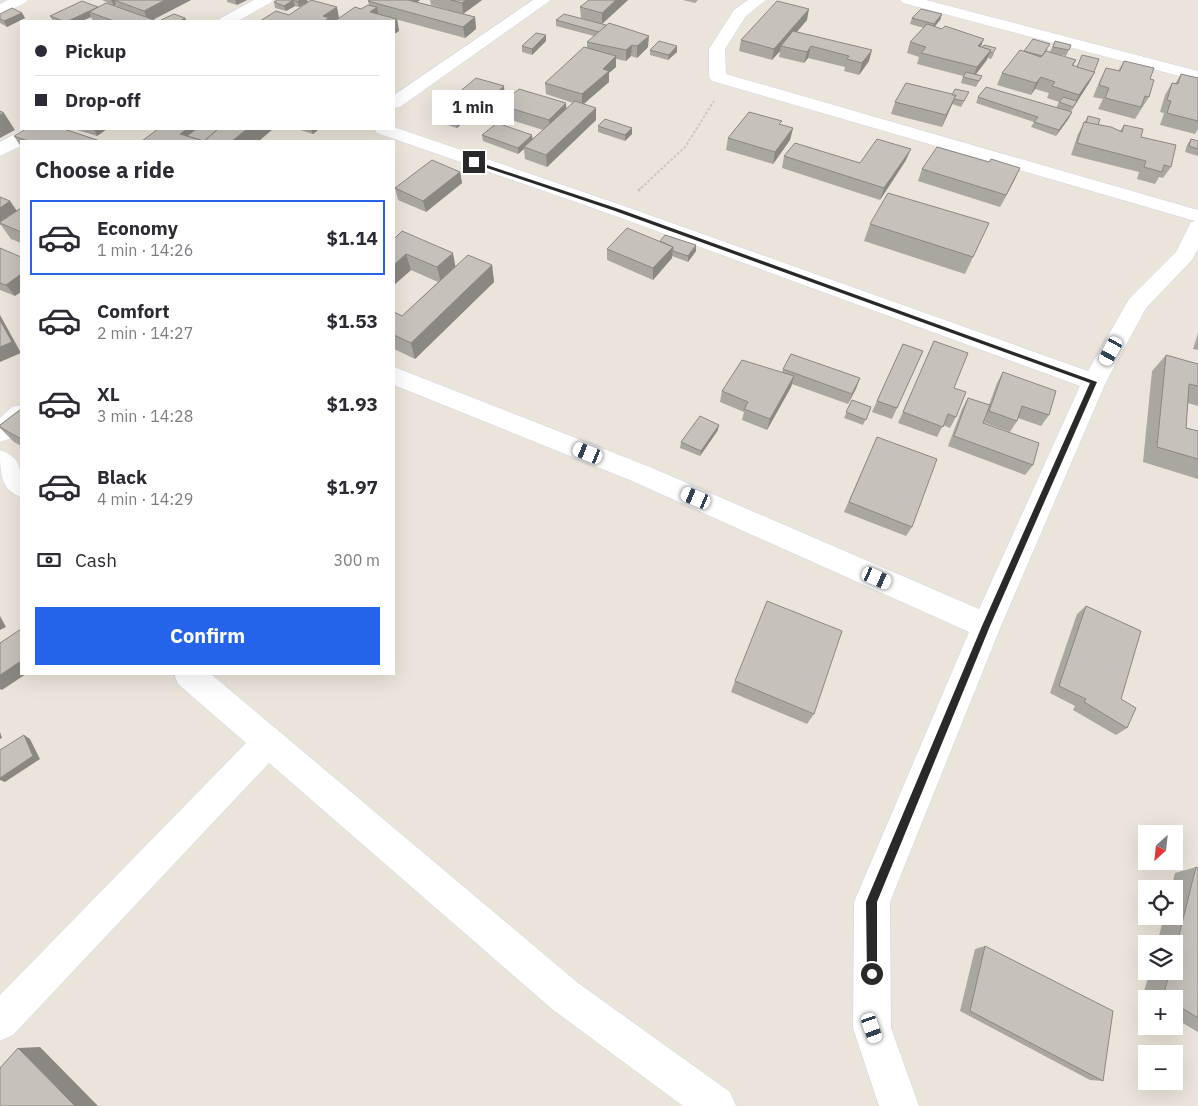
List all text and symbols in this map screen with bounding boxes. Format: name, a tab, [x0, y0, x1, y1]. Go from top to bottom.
text: Pickup	[65, 39, 126, 63]
text: Drop-off	[65, 88, 141, 112]
callout: 1 min	[433, 90, 515, 124]
text: 1 min	[452, 97, 494, 117]
route end	[463, 151, 485, 173]
text: Choose a ride	[35, 155, 175, 184]
icon: car	[37, 215, 82, 260]
text: Economy	[97, 216, 178, 240]
text: $1.14	[326, 226, 378, 250]
text: 1 min · 14:26	[97, 240, 193, 260]
icon: car	[37, 298, 82, 343]
text: Comfort	[97, 299, 170, 323]
text: $1.53	[326, 309, 378, 333]
text: 2 min · 14:27	[97, 323, 193, 343]
car	[1097, 334, 1124, 368]
icon: car	[37, 381, 82, 426]
text: XL	[97, 382, 120, 406]
text: $1.93	[326, 392, 378, 416]
text: 3 min · 14:28	[97, 406, 193, 426]
car	[571, 440, 604, 466]
icon: car	[37, 464, 82, 509]
text: Black	[97, 465, 147, 489]
text: $1.97	[326, 475, 378, 499]
car	[679, 485, 712, 511]
text: 4 min · 14:29	[97, 489, 193, 509]
icon: cash	[35, 546, 63, 574]
text: Cash	[75, 548, 117, 572]
text: 300 m	[333, 550, 380, 570]
car	[860, 565, 893, 591]
button: Confirm	[35, 607, 380, 665]
north arrow	[1138, 825, 1182, 870]
map controls	[1138, 825, 1183, 1090]
button: locate	[1138, 880, 1183, 925]
button: layers	[1138, 935, 1183, 980]
route start	[861, 963, 883, 985]
button: +	[1138, 990, 1183, 1035]
car	[860, 1011, 883, 1045]
button: −	[1138, 1045, 1183, 1090]

